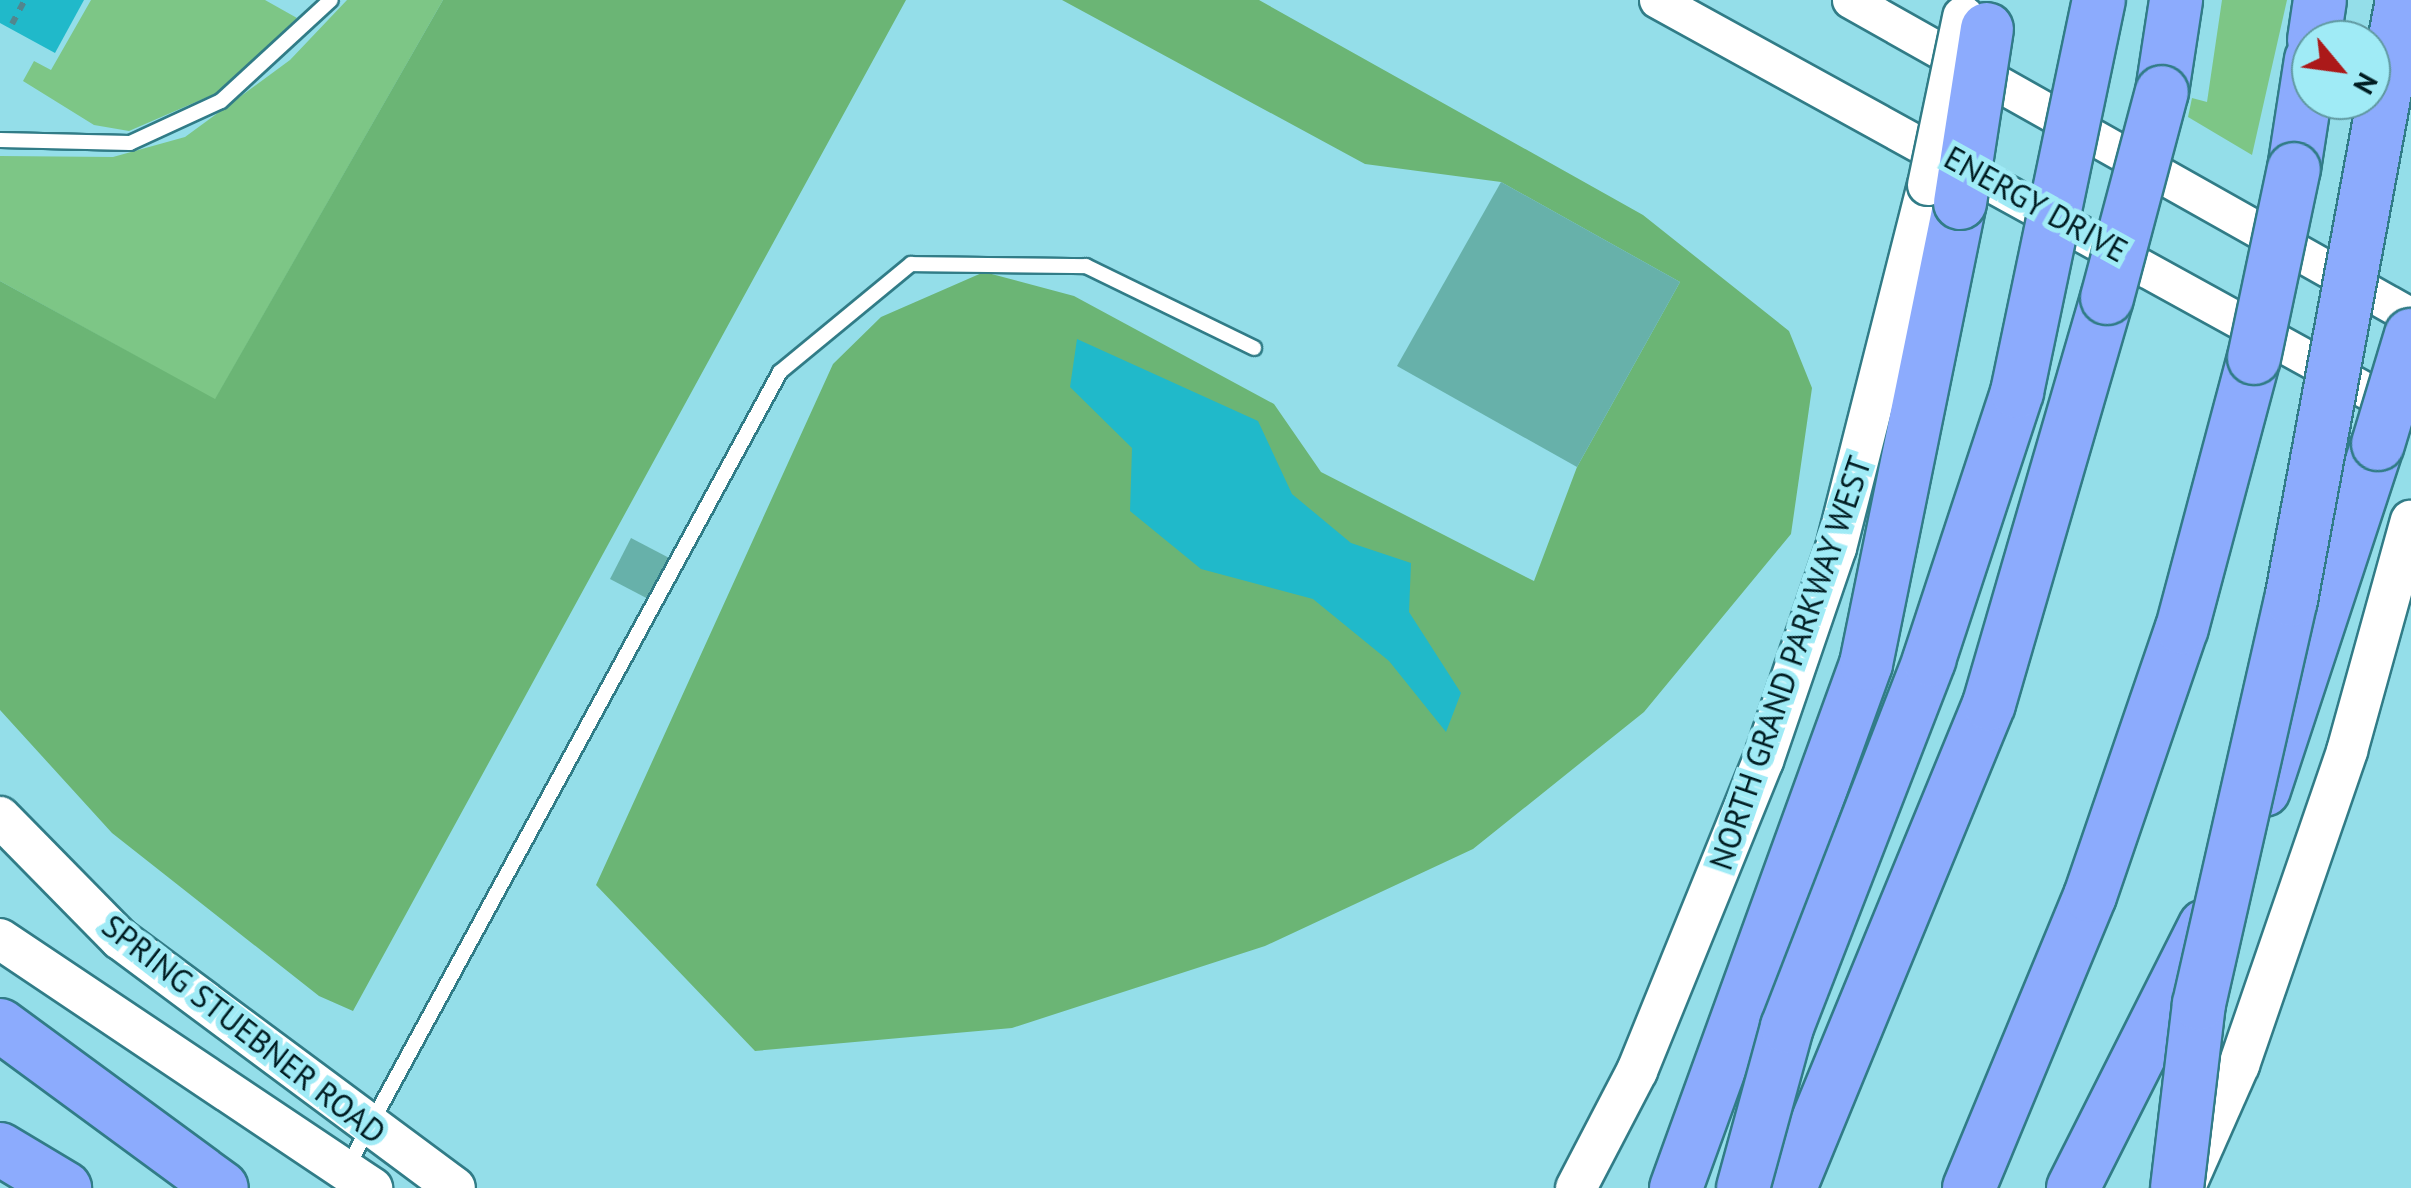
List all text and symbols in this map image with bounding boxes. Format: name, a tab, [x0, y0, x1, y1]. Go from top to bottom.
north arrow	[2291, 20, 2391, 120]
text: N	[2345, 67, 2387, 101]
street label: ENERGY DRIVE	[1937, 138, 2135, 270]
street label: NORTH GRAND PARKWAY WEST	[1701, 451, 1879, 875]
street label: SPRING STUEBNER ROAD	[95, 906, 393, 1152]

